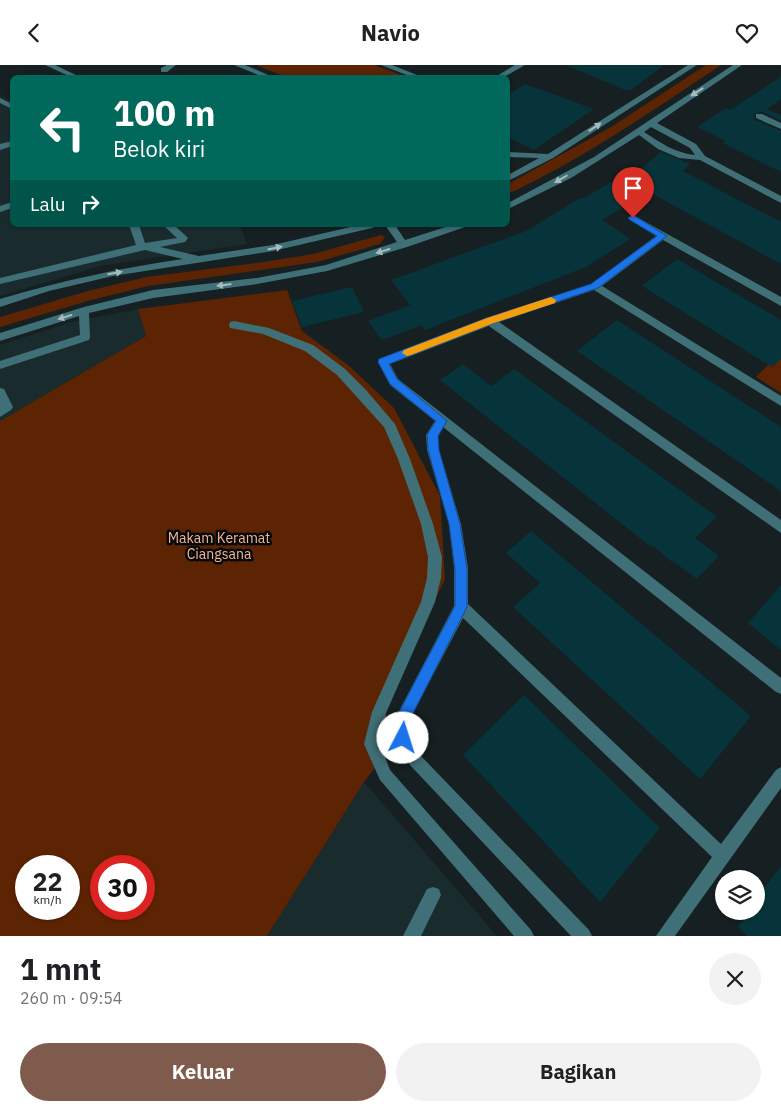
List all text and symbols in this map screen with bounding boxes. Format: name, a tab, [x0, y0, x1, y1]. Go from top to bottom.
text: Navio	[361, 18, 420, 47]
icon: back	[20, 19, 48, 47]
icon: heart	[733, 19, 761, 47]
one-way arrow	[691, 87, 704, 96]
text: 100 m	[113, 90, 216, 136]
icon: left	[30, 95, 95, 160]
one-way arrow	[588, 122, 602, 132]
text: Belok kiri	[113, 134, 205, 163]
pin	[612, 167, 654, 218]
icon: arrive	[619, 174, 647, 202]
one-way arrow	[554, 175, 567, 184]
icon: right	[76, 190, 104, 218]
text: Lalu	[30, 192, 66, 216]
one-way arrow	[268, 243, 284, 251]
one-way arrow	[375, 247, 390, 255]
one-way arrow	[107, 269, 123, 277]
one-way arrow	[216, 281, 232, 289]
one-way arrow	[57, 313, 72, 321]
park label: Makam Keramat Ciangsana	[168, 529, 270, 563]
position arrow	[376, 711, 428, 763]
speed limit sign: 30	[90, 855, 155, 920]
text: 22	[32, 865, 63, 898]
map controls	[715, 870, 765, 920]
button: layers	[715, 870, 765, 920]
text: km/h	[33, 892, 62, 907]
text: 1 mnt	[20, 949, 101, 988]
button: close	[709, 953, 761, 1005]
text: 260 m · 09:54	[20, 988, 122, 1008]
button: Keluar	[20, 1043, 386, 1101]
button: Bagikan	[396, 1043, 761, 1101]

